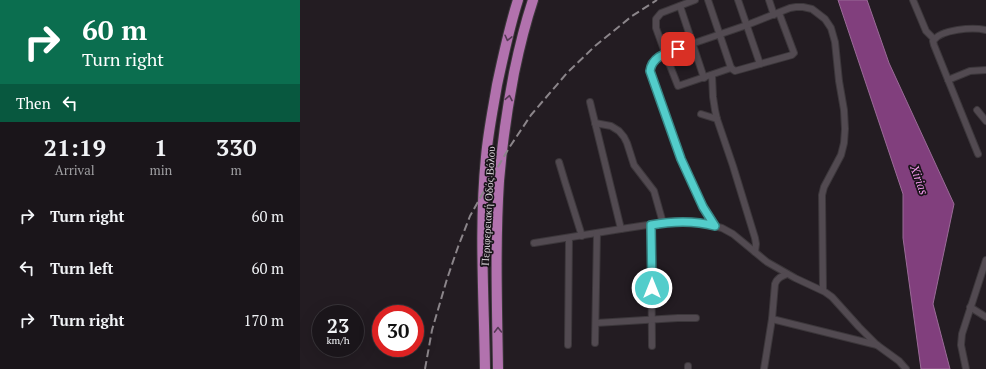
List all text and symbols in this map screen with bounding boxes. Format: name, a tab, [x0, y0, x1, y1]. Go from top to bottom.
text: 60 m	[82, 11, 147, 48]
icon: right	[16, 16, 68, 68]
pin	[661, 32, 695, 66]
one-way arrow	[504, 34, 512, 41]
icon: arrive	[667, 38, 689, 60]
text: Turn right	[82, 47, 164, 71]
icon: left	[59, 92, 81, 114]
text: Then	[16, 93, 51, 113]
one-way arrow	[505, 95, 513, 101]
text: 21:19	[43, 131, 106, 163]
text: 1	[154, 131, 168, 163]
text: 330	[216, 131, 256, 163]
street label: Περιφερειακή Οδός Βόλου	[478, 145, 498, 266]
text: Arrival	[55, 161, 95, 179]
text: min	[149, 161, 172, 179]
text: m	[231, 161, 242, 179]
water label: Xirias	[907, 162, 932, 197]
icon: right	[16, 205, 38, 227]
text: Turn right	[50, 206, 125, 226]
text: 60 m	[251, 206, 284, 226]
icon: left	[16, 257, 38, 279]
text: Turn left	[50, 258, 114, 278]
text: 60 m	[251, 258, 284, 278]
position arrow	[631, 267, 673, 309]
speed limit sign: 30	[372, 305, 424, 357]
icon: right	[16, 309, 38, 331]
text: Turn right	[50, 310, 125, 330]
text: 170 m	[243, 310, 284, 330]
text: 23	[327, 312, 349, 339]
one-way arrow	[493, 327, 502, 333]
text: km/h	[326, 334, 350, 347]

